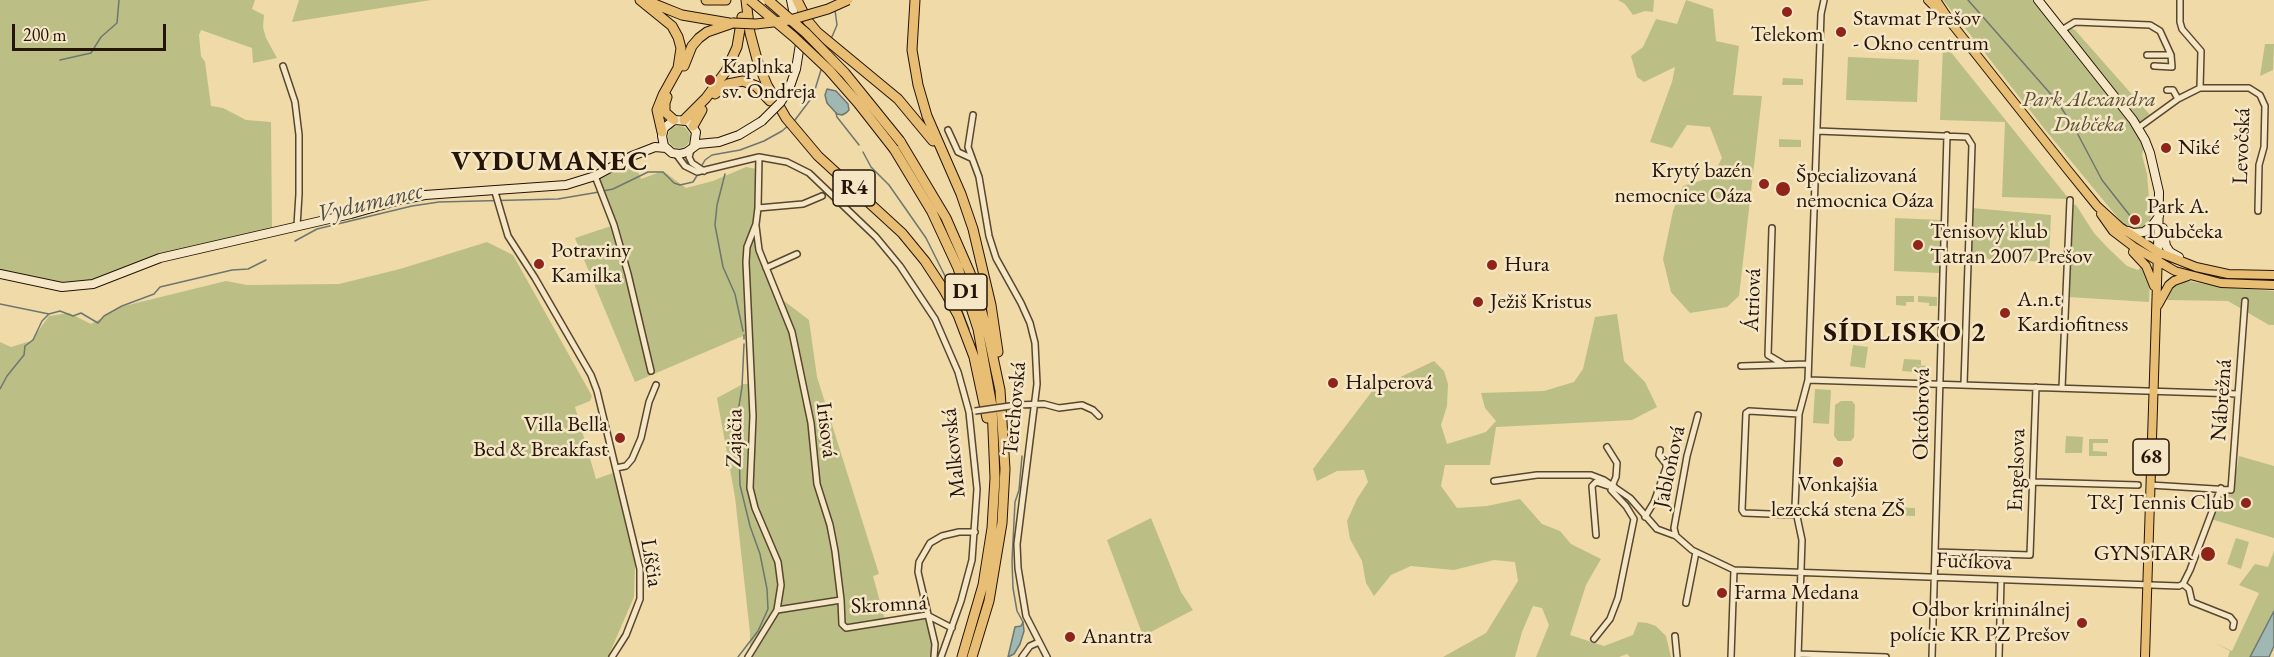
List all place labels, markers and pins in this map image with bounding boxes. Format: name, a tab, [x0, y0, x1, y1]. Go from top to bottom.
marker: Telekom	[1780, 5, 1794, 19]
place label: Stavmat Prešov - Okno centrum	[1853, 6, 1989, 57]
place label: Telekom	[1750, 22, 1824, 48]
marker: Stavmat Prešov - Okno centrum	[1834, 25, 1848, 39]
place label: Kaplnka sv. Ondreja	[722, 54, 816, 106]
marker: Kaplnka sv. Ondreja	[703, 73, 717, 87]
place label: Niké	[2178, 135, 2220, 161]
marker: Niké	[2159, 141, 2173, 155]
place label: Krytý bazén nemocnice Oáza	[1614, 158, 1752, 210]
place label: Špecializovaná nemocnica Oáza	[1796, 163, 1934, 214]
marker: Krytý bazén nemocnice Oáza	[1757, 177, 1771, 191]
marker: Špecializovaná nemocnica Oáza	[1774, 180, 1792, 198]
place label: Park A. Dubčeka	[2147, 194, 2223, 246]
marker: Park A. Dubčeka	[2128, 213, 2142, 227]
place label: Tenisový klub Tatran 2007 Prešov	[1930, 219, 2092, 270]
place label: Potraviny Kamilka	[551, 238, 631, 290]
marker: Tenisový klub Tatran 2007 Prešov	[1911, 238, 1925, 252]
place label: Hura	[1504, 252, 1550, 278]
marker: Potraviny Kamilka	[532, 257, 546, 271]
marker: Hura	[1485, 258, 1499, 272]
place label: A.n.t Kardiofitness	[2017, 287, 2128, 338]
place label: Ježiš Kristus	[1490, 289, 1592, 315]
marker: Ježiš Kristus	[1471, 295, 1485, 309]
marker: A.n.t Kardiofitness	[1998, 306, 2012, 320]
place label: Halperová	[1345, 370, 1433, 396]
marker: Halperová	[1326, 376, 1340, 390]
place label: Villa Bella Bed & Breakfast	[473, 412, 608, 464]
marker: Villa Bella Bed & Breakfast	[613, 431, 627, 445]
marker: Vonkajšia lezecká stena ZŠ	[1831, 455, 1845, 469]
place label: Vonkajšia lezecká stena ZŠ	[1771, 472, 1905, 524]
place label: T&J Tennis Club	[2087, 490, 2234, 516]
marker: T&J Tennis Club	[2239, 496, 2253, 510]
place label: GYNSTAR	[2094, 541, 2194, 567]
marker: GYNSTAR	[2199, 545, 2217, 563]
place label: Farma Medana	[1734, 580, 1859, 606]
marker: Farma Medana	[1715, 586, 1729, 600]
place label: Odbor kriminálnej polície KR PZ Prešov	[1890, 597, 2070, 648]
marker: Odbor kriminálnej polície KR PZ Prešov	[2075, 616, 2089, 630]
place label: Anantra	[1082, 624, 1152, 650]
marker: Anantra	[1063, 630, 1077, 644]

